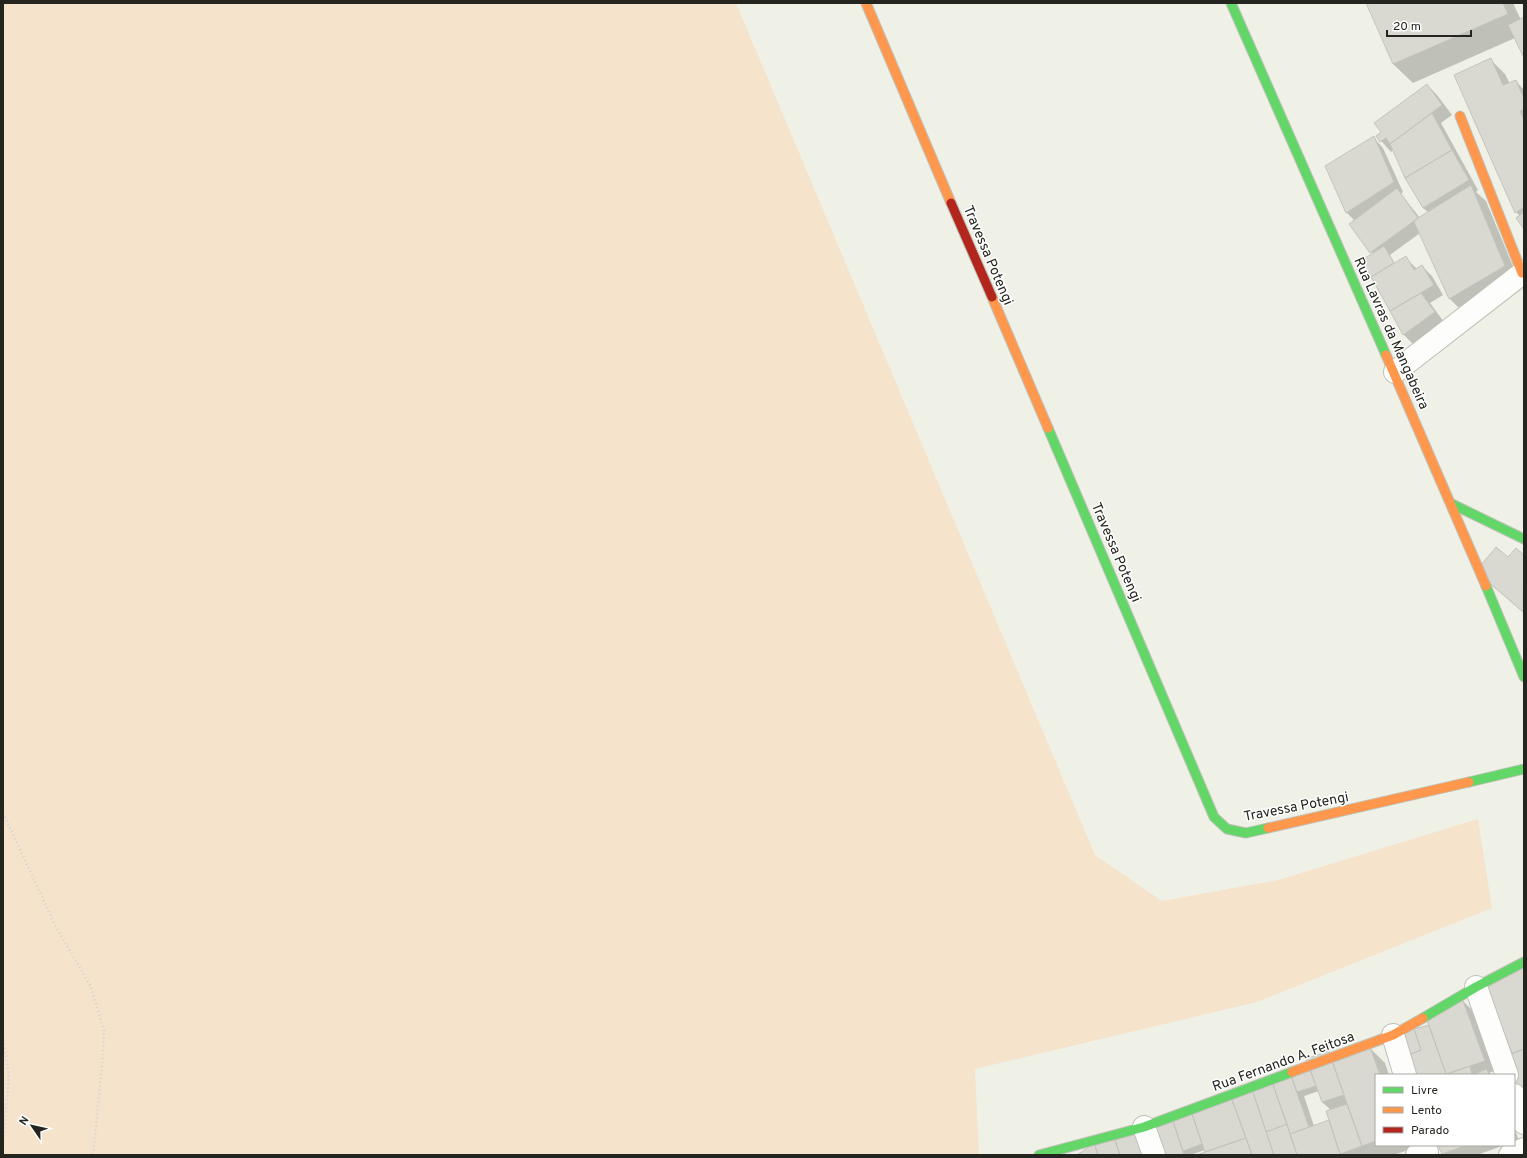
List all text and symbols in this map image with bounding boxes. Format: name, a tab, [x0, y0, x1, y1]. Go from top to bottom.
scale bar	[1387, 12, 1471, 38]
text: 20 m	[1393, 19, 1421, 35]
street label: Travessa Potengi	[959, 203, 1016, 308]
street label: Rua Lavras da Mangabeira	[1349, 255, 1432, 412]
street label: Travessa Potengi	[1087, 500, 1144, 605]
street label: Travessa Potengi	[1242, 789, 1350, 826]
street label: Rua Fernando A. Feitosa	[1210, 1029, 1357, 1096]
legend	[1375, 1074, 1515, 1146]
text: Livre	[1411, 1083, 1438, 1099]
text: Lento	[1411, 1103, 1442, 1119]
north arrow	[12, 1106, 52, 1146]
text: N	[17, 1114, 33, 1128]
text: Parado	[1411, 1123, 1449, 1139]

